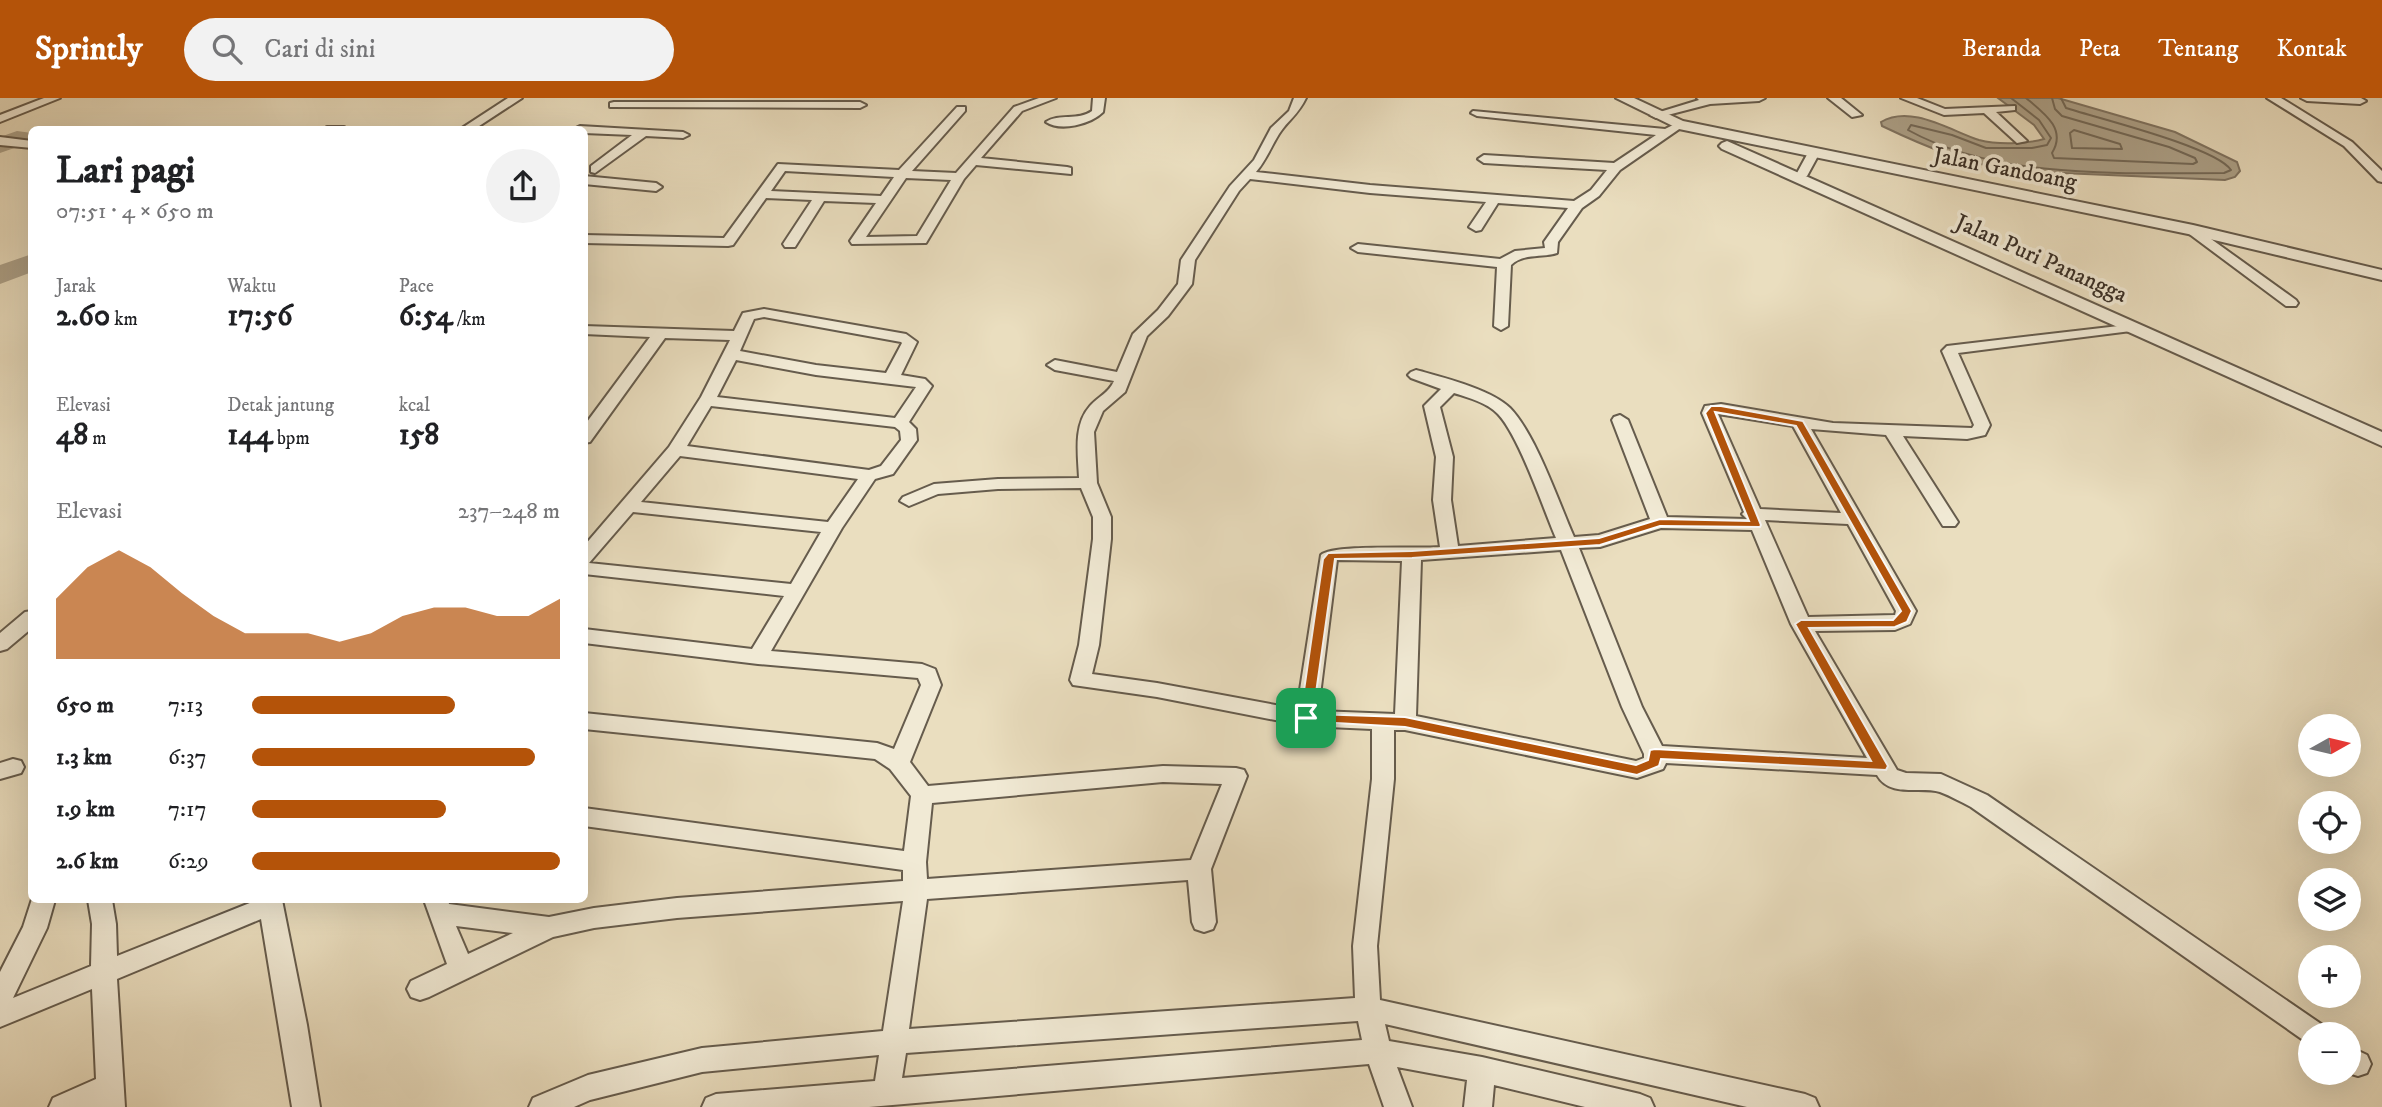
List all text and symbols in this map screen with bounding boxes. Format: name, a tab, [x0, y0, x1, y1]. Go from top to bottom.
search box	[184, 18, 674, 81]
text: Sprintly	[35, 29, 142, 70]
icon: search	[208, 30, 246, 68]
text: Cari di sini	[264, 33, 376, 66]
text: Beranda	[1962, 34, 2041, 64]
text: Peta	[2079, 34, 2120, 64]
text: Tentang	[2158, 34, 2239, 64]
text: Kontak	[2277, 34, 2347, 64]
street label: Jalan Gandoang	[1929, 140, 2080, 197]
text: Lari pagi	[56, 147, 195, 195]
button: share	[486, 149, 560, 223]
text: 07:51 · 4 × 650 m	[56, 197, 214, 226]
street label: Jalan Puri Panangga	[1949, 207, 2132, 310]
text: Jarak	[56, 275, 96, 298]
text: Waktu	[227, 275, 276, 298]
text: Pace	[399, 275, 434, 298]
text: 2.60	[56, 298, 110, 335]
text: 17:56	[227, 298, 293, 335]
text: 6:54	[399, 298, 453, 335]
text: km	[110, 308, 138, 331]
text: /km	[453, 308, 486, 331]
text: Elevasi	[56, 394, 111, 417]
text: Detak jantung	[227, 394, 334, 417]
text: kcal	[399, 394, 430, 417]
text: 48	[56, 417, 88, 454]
text: 144	[227, 417, 273, 454]
text: 158	[399, 417, 439, 454]
text: m	[88, 427, 107, 450]
text: bpm	[273, 427, 310, 450]
text: Elevasi	[56, 497, 122, 526]
text: 237–248 m	[458, 497, 560, 526]
pin	[1276, 688, 1336, 748]
text: 650 m	[56, 691, 114, 720]
text: 7:13	[168, 691, 203, 720]
icon: arrive	[1287, 699, 1325, 737]
north arrow	[2298, 714, 2361, 777]
map controls	[2298, 714, 2361, 1085]
text: 1.3 km	[56, 743, 112, 772]
text: 6:37	[168, 743, 207, 772]
button: locate	[2298, 791, 2361, 854]
text: 1.9 km	[56, 795, 115, 824]
text: 7:17	[168, 795, 207, 824]
text: 2.6 km	[56, 847, 119, 876]
text: 6:29	[168, 847, 209, 876]
button: layers	[2298, 868, 2361, 931]
button: +	[2298, 945, 2361, 1008]
button: −	[2298, 1022, 2361, 1085]

